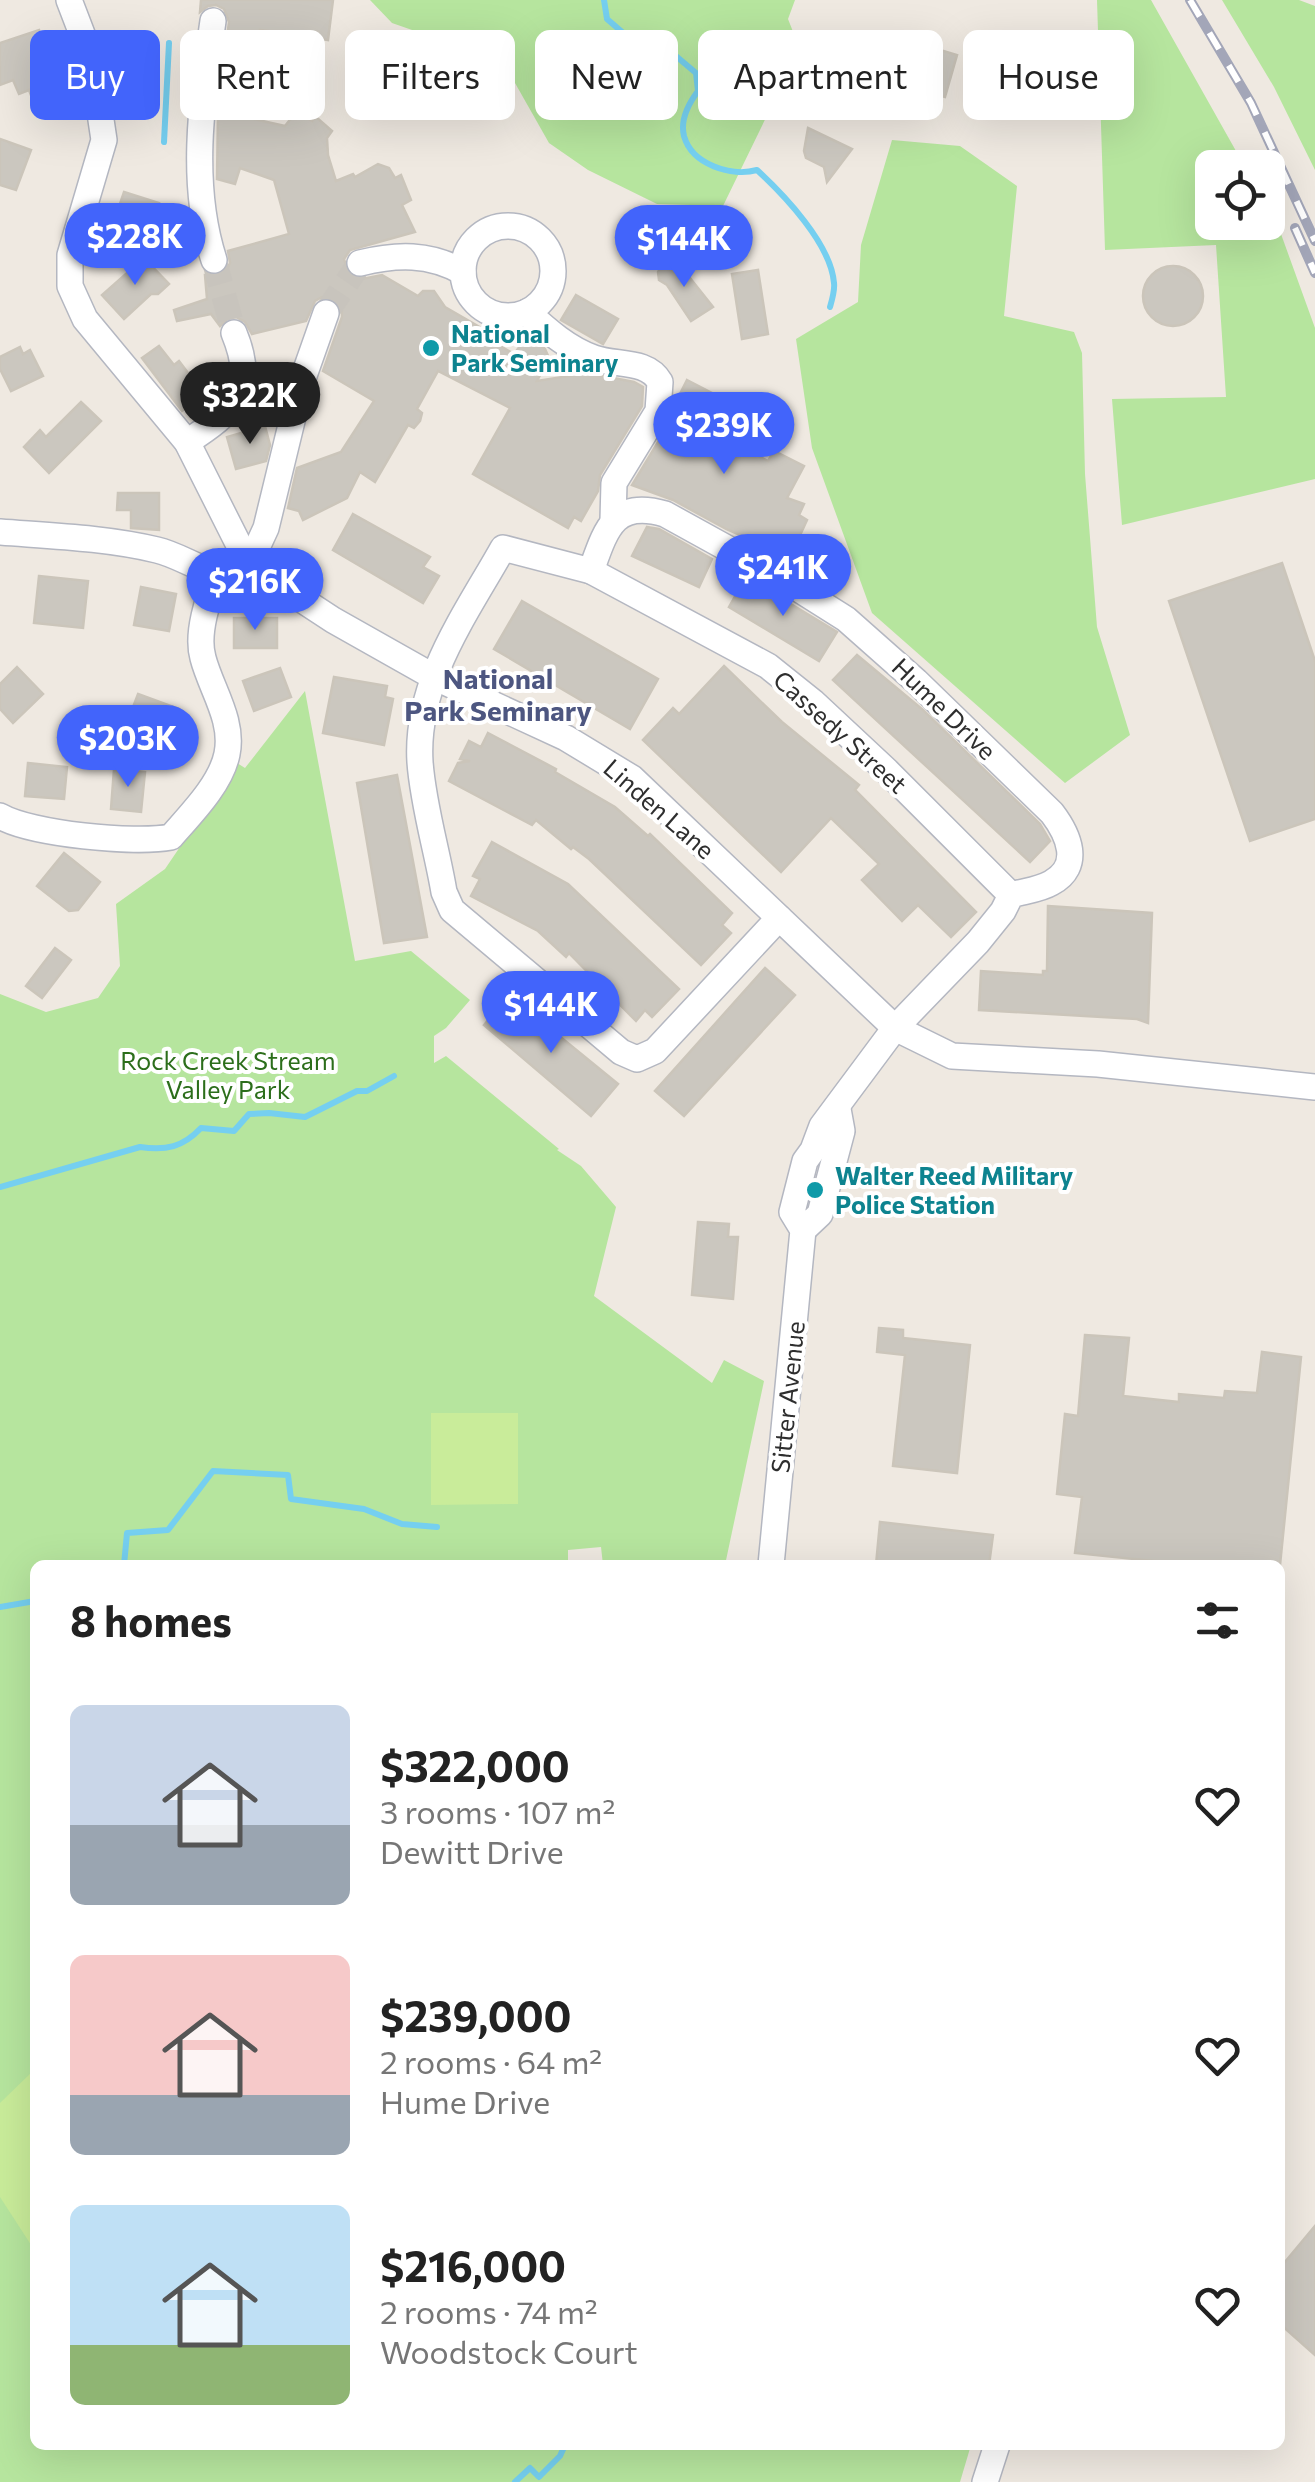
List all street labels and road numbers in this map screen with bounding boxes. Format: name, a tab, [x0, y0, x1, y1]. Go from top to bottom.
street label: Hume Drive	[886, 651, 1003, 765]
street label: Cassedy Street	[768, 664, 913, 799]
street label: Linden Lane	[598, 752, 721, 864]
street label: Sitter Avenue	[764, 1319, 810, 1474]

